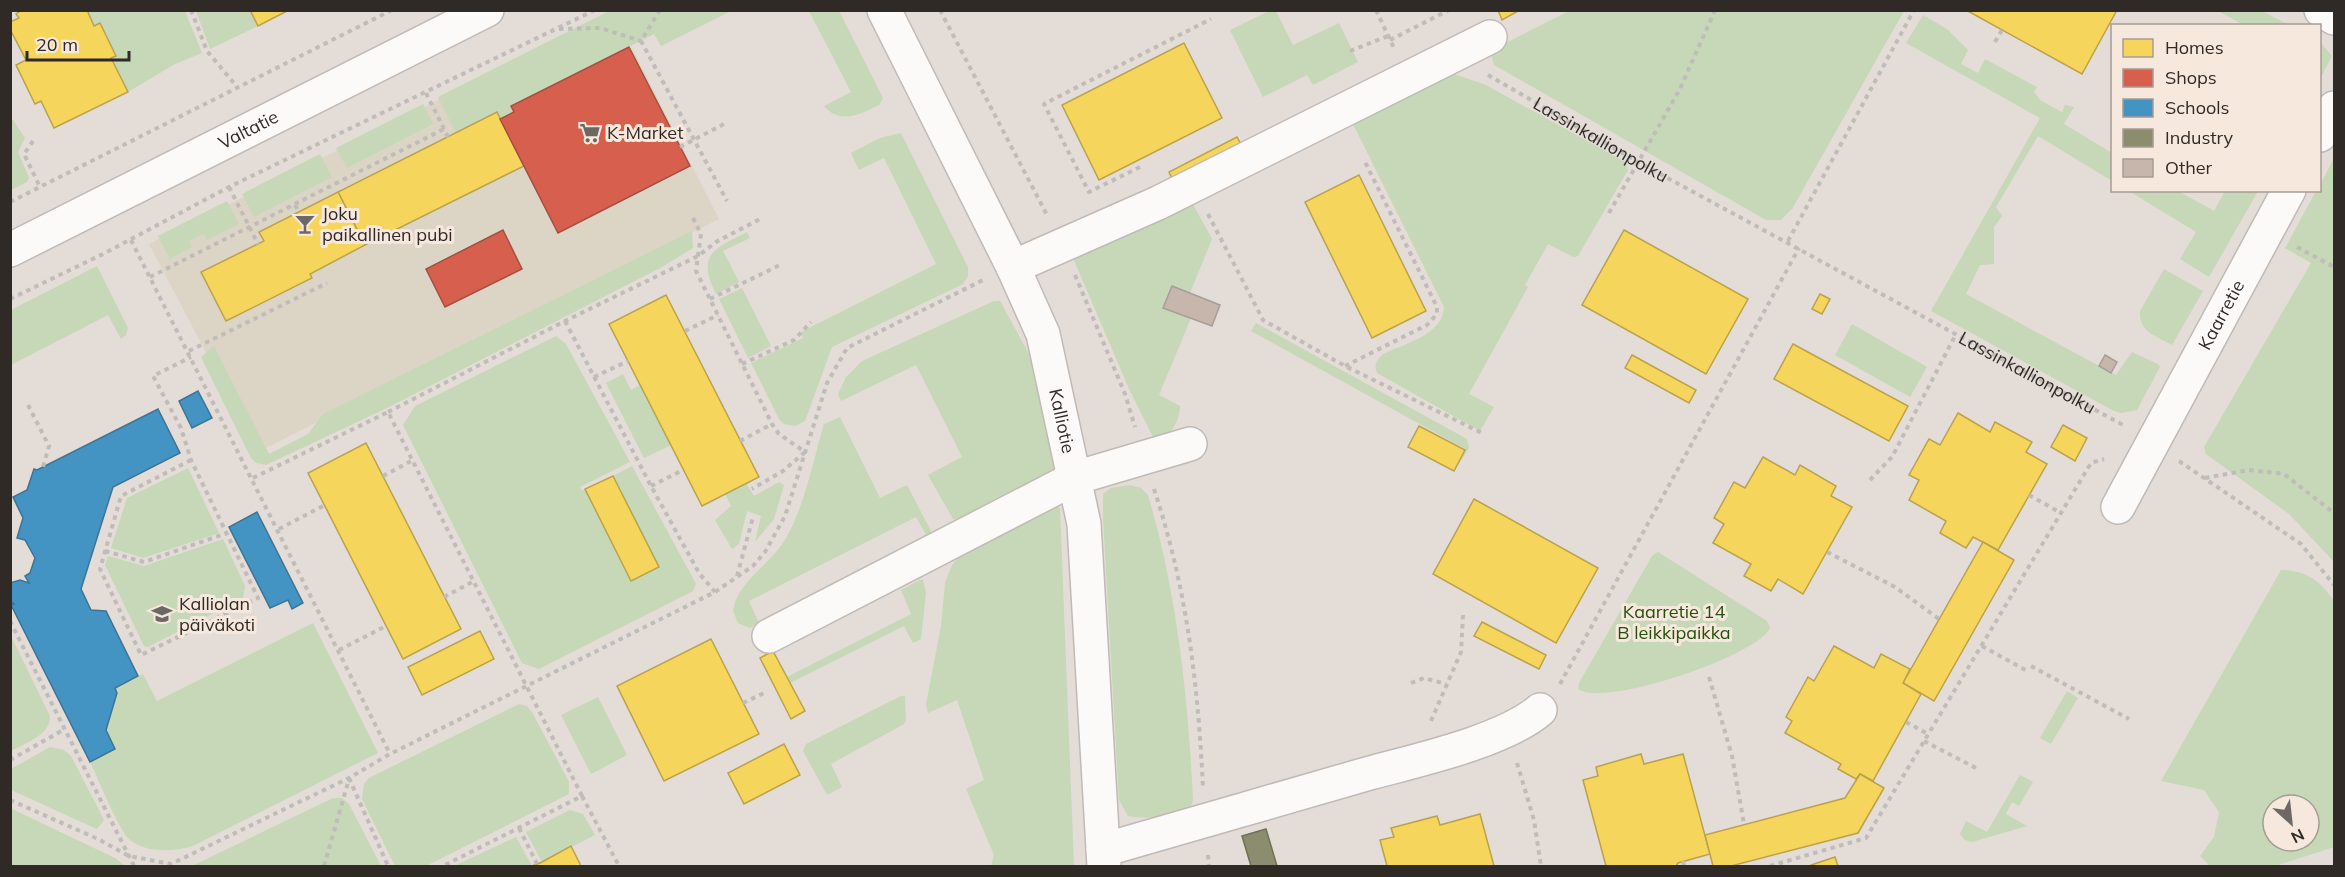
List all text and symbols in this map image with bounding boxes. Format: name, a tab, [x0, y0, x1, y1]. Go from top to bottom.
scale bar	[27, 24, 129, 62]
legend	[2111, 24, 2321, 192]
text: 20 m	[36, 33, 78, 56]
text: Homes	[2165, 36, 2224, 59]
text: Shops	[2165, 66, 2217, 89]
street label: Lassinkallionpolku	[1529, 92, 1672, 187]
text: Schools	[2165, 96, 2230, 119]
street label: Valtatie	[214, 105, 282, 154]
supermarket icon: K-Market	[578, 121, 602, 145]
place label: K-Market	[607, 121, 683, 144]
text: Industry	[2165, 126, 2234, 149]
text: Other	[2165, 156, 2213, 179]
place label: Joku paikallinen pubi	[322, 202, 453, 246]
bar icon: Joku paikallinen pubi	[293, 212, 317, 236]
street label: Kaarretie	[2193, 276, 2249, 354]
street label: Lassinkallionpolku	[1955, 326, 2100, 419]
street label: Kalliotie	[1044, 386, 1080, 455]
place label: Kalliolan päiväkoti	[179, 592, 255, 636]
park label: Kaarretie 14 B leikkipaikka	[1617, 600, 1731, 644]
school or university icon: Kalliolan päiväkoti	[150, 602, 174, 626]
north arrow	[2261, 793, 2321, 853]
text: N	[2288, 825, 2308, 848]

